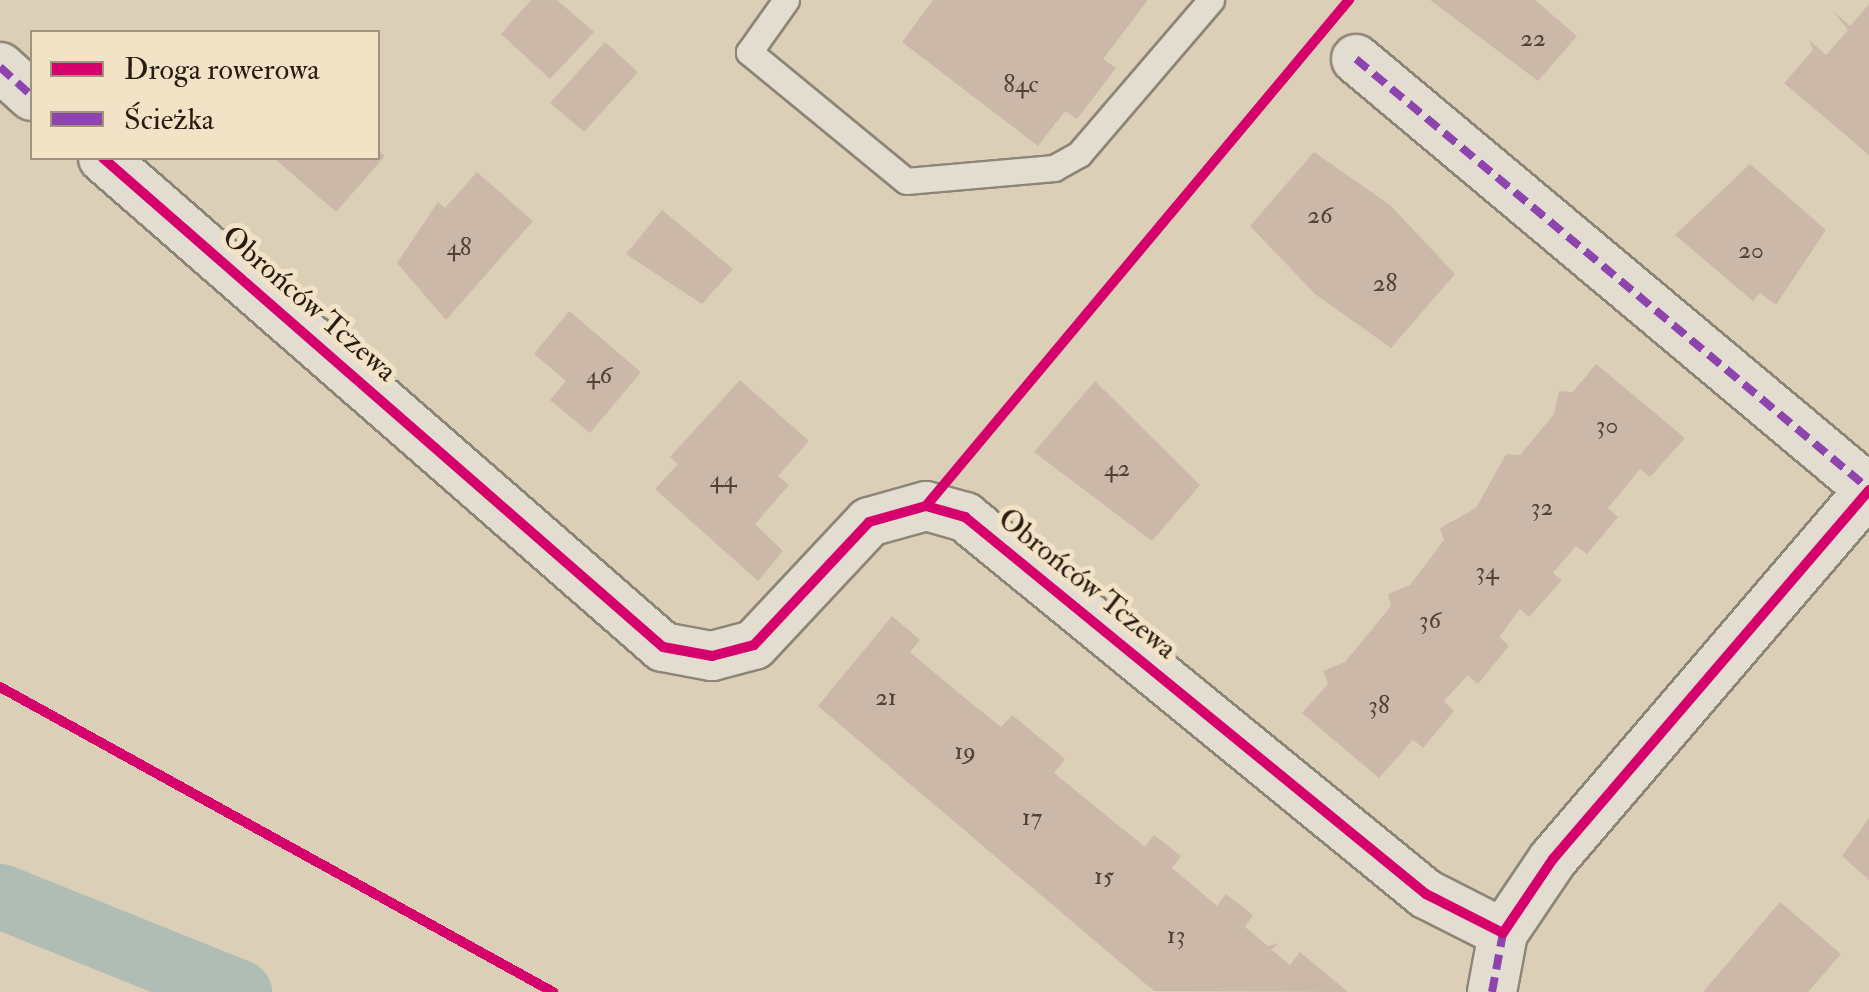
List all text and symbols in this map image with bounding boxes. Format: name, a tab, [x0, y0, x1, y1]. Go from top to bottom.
house number: 22	[1520, 24, 1546, 54]
legend	[30, 30, 380, 160]
text: Droga rowerowa	[124, 51, 320, 88]
house number: 84c	[1003, 70, 1039, 100]
text: Ścieżka	[124, 101, 214, 138]
house number: 26	[1307, 201, 1333, 231]
street label: Obrońców Tczewa	[214, 218, 404, 390]
house number: 48	[446, 233, 472, 263]
house number: 20	[1738, 236, 1764, 266]
house number: 28	[1373, 269, 1397, 299]
house number: 46	[586, 361, 612, 391]
house number: 30	[1596, 411, 1618, 441]
house number: 42	[1104, 454, 1130, 484]
house number: 44	[710, 465, 736, 495]
house number: 32	[1531, 493, 1553, 523]
street label: Obrońców Tczewa	[990, 501, 1184, 667]
house number: 34	[1476, 557, 1498, 587]
house number: 36	[1419, 606, 1441, 636]
house number: 21	[875, 683, 897, 713]
house number: 38	[1368, 691, 1390, 721]
house number: 19	[954, 737, 976, 767]
house number: 17	[1022, 803, 1042, 833]
house number: 15	[1094, 862, 1114, 892]
house number: 13	[1167, 921, 1185, 951]

